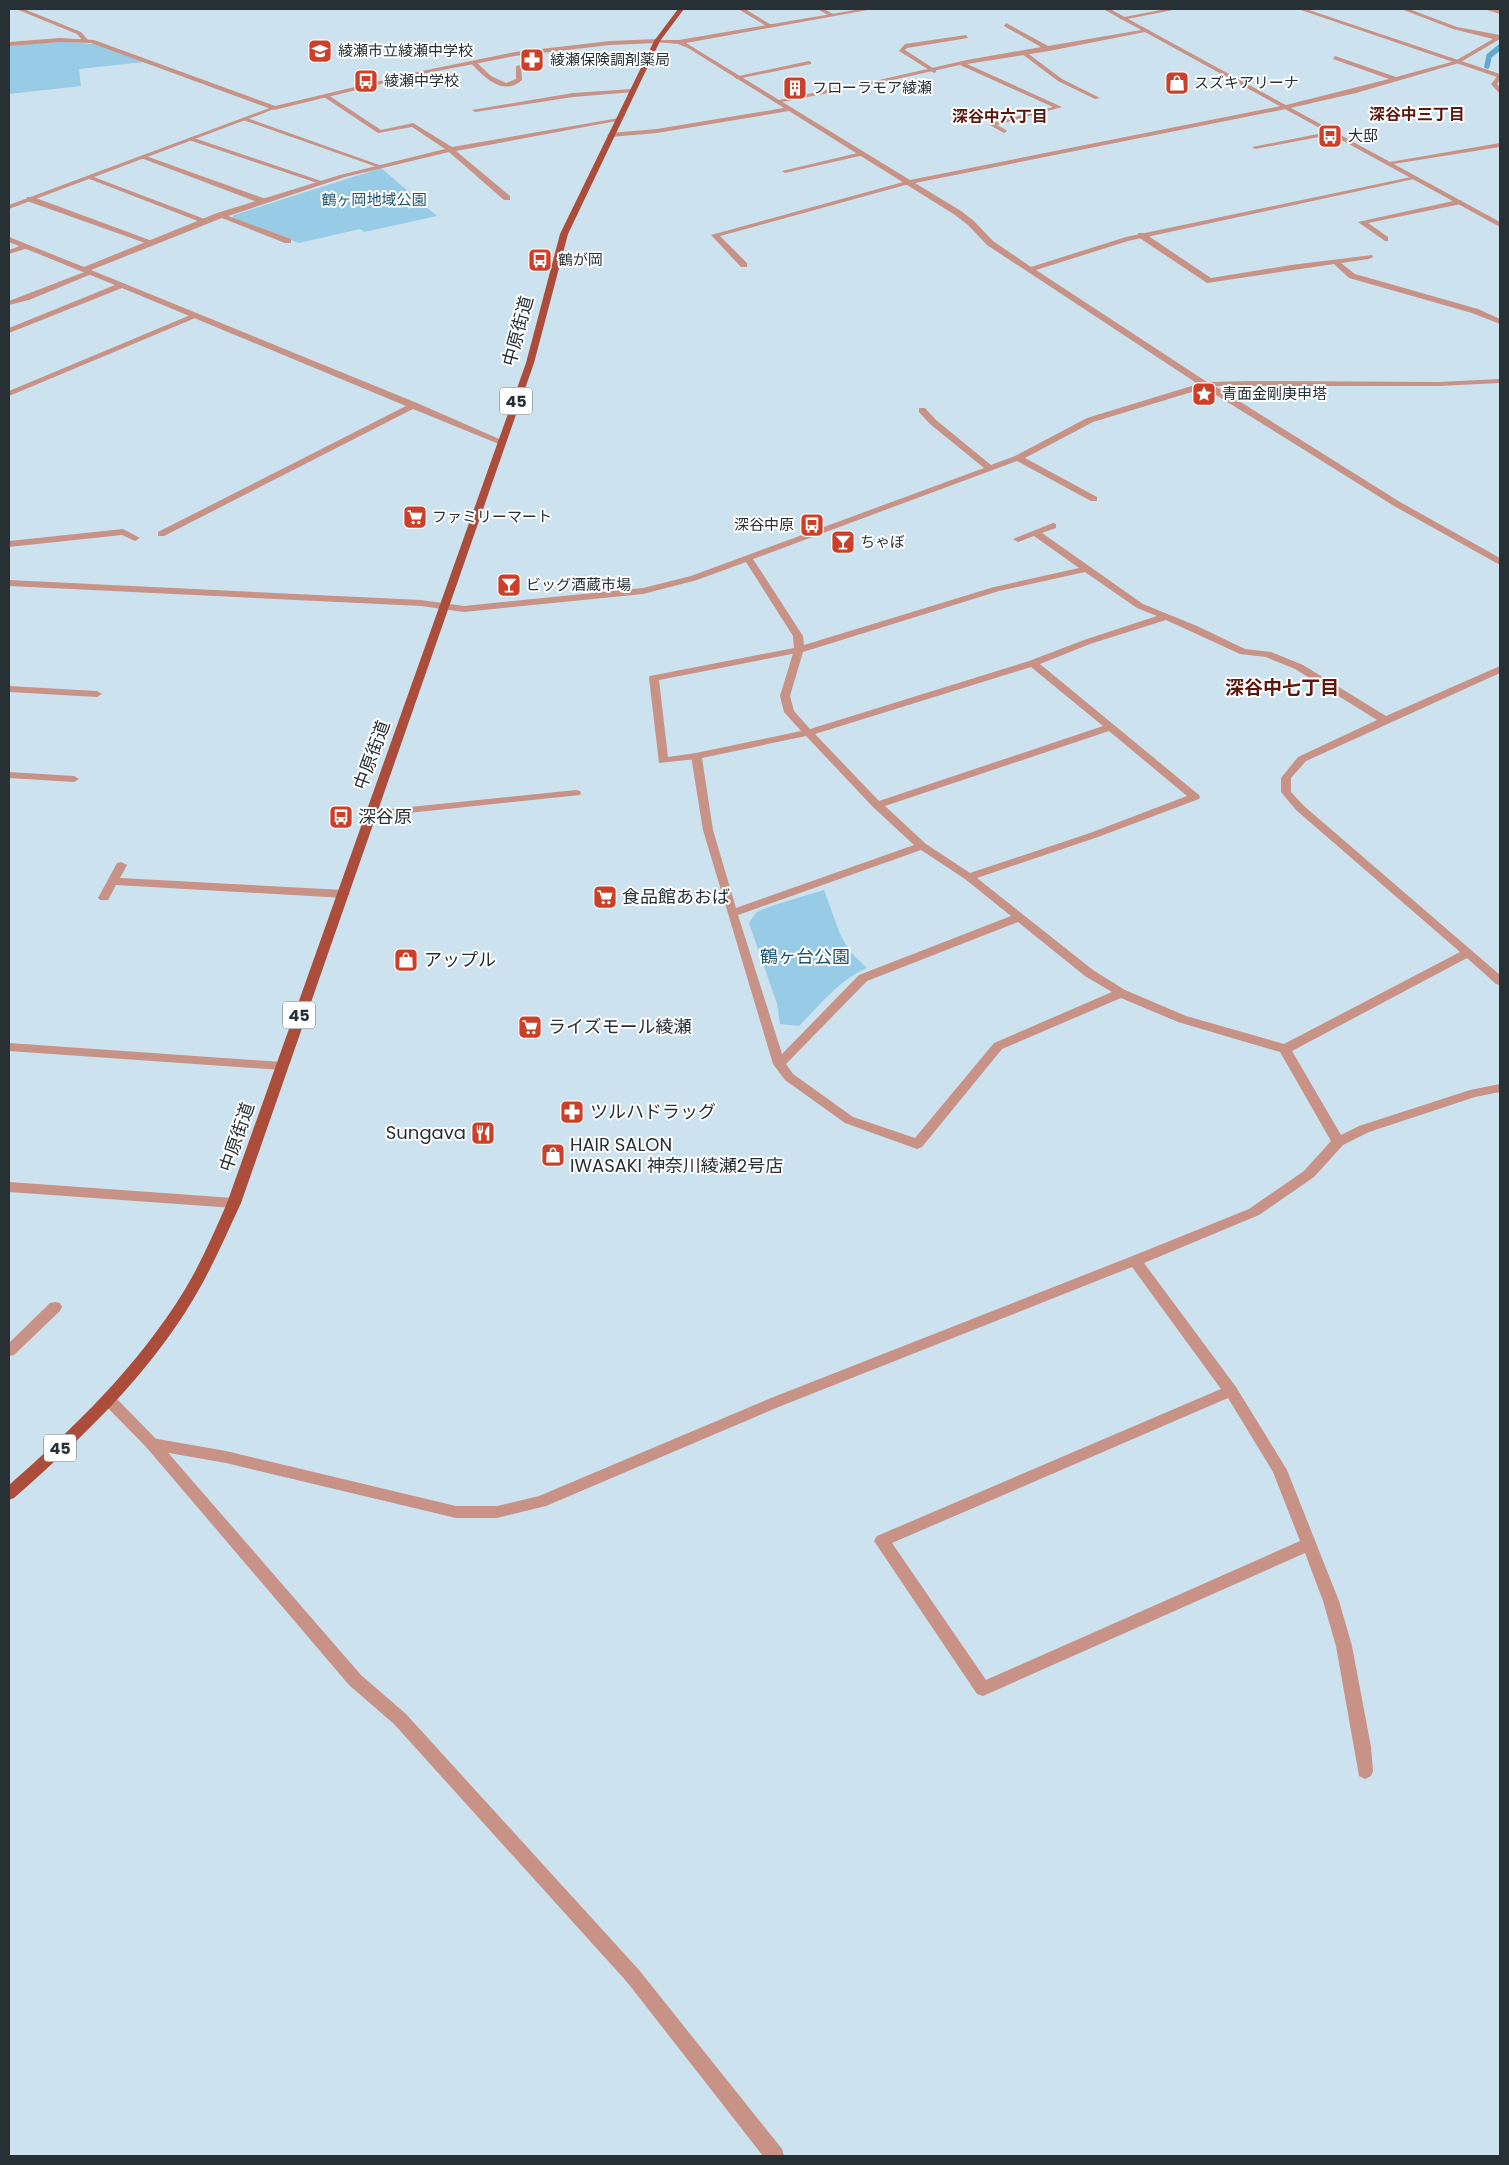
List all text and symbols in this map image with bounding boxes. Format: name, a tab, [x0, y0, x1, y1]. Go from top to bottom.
school or university icon: 綾瀬市立綾瀬中学校	[307, 38, 333, 64]
place label: 綾瀬市立綾瀬中学校	[338, 40, 473, 61]
pharmacy icon: 綾瀬保険調剤薬局	[519, 47, 545, 73]
place label: 綾瀬保険調剤薬局	[550, 49, 670, 70]
bus stop icon: 綾瀬中学校	[353, 68, 379, 94]
place label: 綾瀬中学校	[384, 70, 459, 91]
shop icon: スズキアリーナ	[1164, 70, 1190, 96]
place label: スズキアリーナ	[1194, 72, 1299, 93]
building icon: フローラモア綾瀬	[782, 75, 808, 101]
place label: フローラモア綾瀬	[812, 77, 932, 98]
district label: 深谷中三丁目	[1369, 103, 1465, 126]
district label: 深谷中六丁目	[952, 105, 1048, 128]
bus stop icon: 大邸	[1317, 123, 1343, 149]
place label: 大邸	[1348, 125, 1378, 146]
park label: 鶴ヶ岡地域公園	[321, 189, 427, 210]
bus stop icon: 鶴が岡	[527, 247, 553, 273]
place label: 鶴が岡	[558, 249, 603, 270]
street label: 中原街道	[496, 293, 539, 369]
place icon: 青面金剛庚申塔	[1191, 381, 1217, 407]
place label: 青面金剛庚申塔	[1222, 383, 1327, 404]
road number: 45	[500, 388, 532, 414]
supermarket icon: ファミリーマート	[402, 504, 428, 530]
place label: ファミリーマート	[432, 506, 552, 527]
bus stop icon: 深谷中原	[799, 512, 825, 538]
place label: 深谷中原	[734, 514, 794, 535]
bar icon: ちゃぼ	[830, 529, 856, 555]
place label: ちゃぼ	[860, 531, 905, 552]
bar icon: ビッグ酒蔵市場	[496, 572, 522, 598]
place label: ビッグ酒蔵市場	[526, 574, 631, 595]
district label: 深谷中七丁目	[1225, 674, 1339, 701]
street label: 中原街道	[347, 717, 396, 793]
bus stop icon: 深谷原	[328, 804, 354, 830]
place label: 深谷原	[358, 804, 412, 829]
supermarket icon: 食品館あおば	[592, 884, 618, 910]
place label: 食品館あおば	[622, 884, 730, 909]
park label: 鶴ヶ台公園	[760, 944, 850, 969]
shop icon: アップル	[393, 947, 419, 973]
place label: アップル	[424, 947, 496, 972]
road number: 45	[283, 1002, 315, 1028]
supermarket icon: ライズモール綾瀬	[517, 1014, 543, 1040]
place label: ライズモール綾瀬	[548, 1014, 691, 1039]
street label: 中原街道	[213, 1099, 260, 1175]
pharmacy icon: ツルハドラッグ	[559, 1099, 585, 1125]
place label: ツルハドラッグ	[590, 1099, 716, 1124]
place label: Sungava	[386, 1120, 466, 1145]
restaurant icon: Sungava	[470, 1120, 496, 1146]
place label: HAIR SALON IWASAKI 神奈川綾瀬2号店	[570, 1132, 783, 1178]
shop icon: HAIR SALON IWASAKI 神奈川綾瀬2号店	[540, 1142, 566, 1168]
road number: 45	[44, 1435, 76, 1462]

